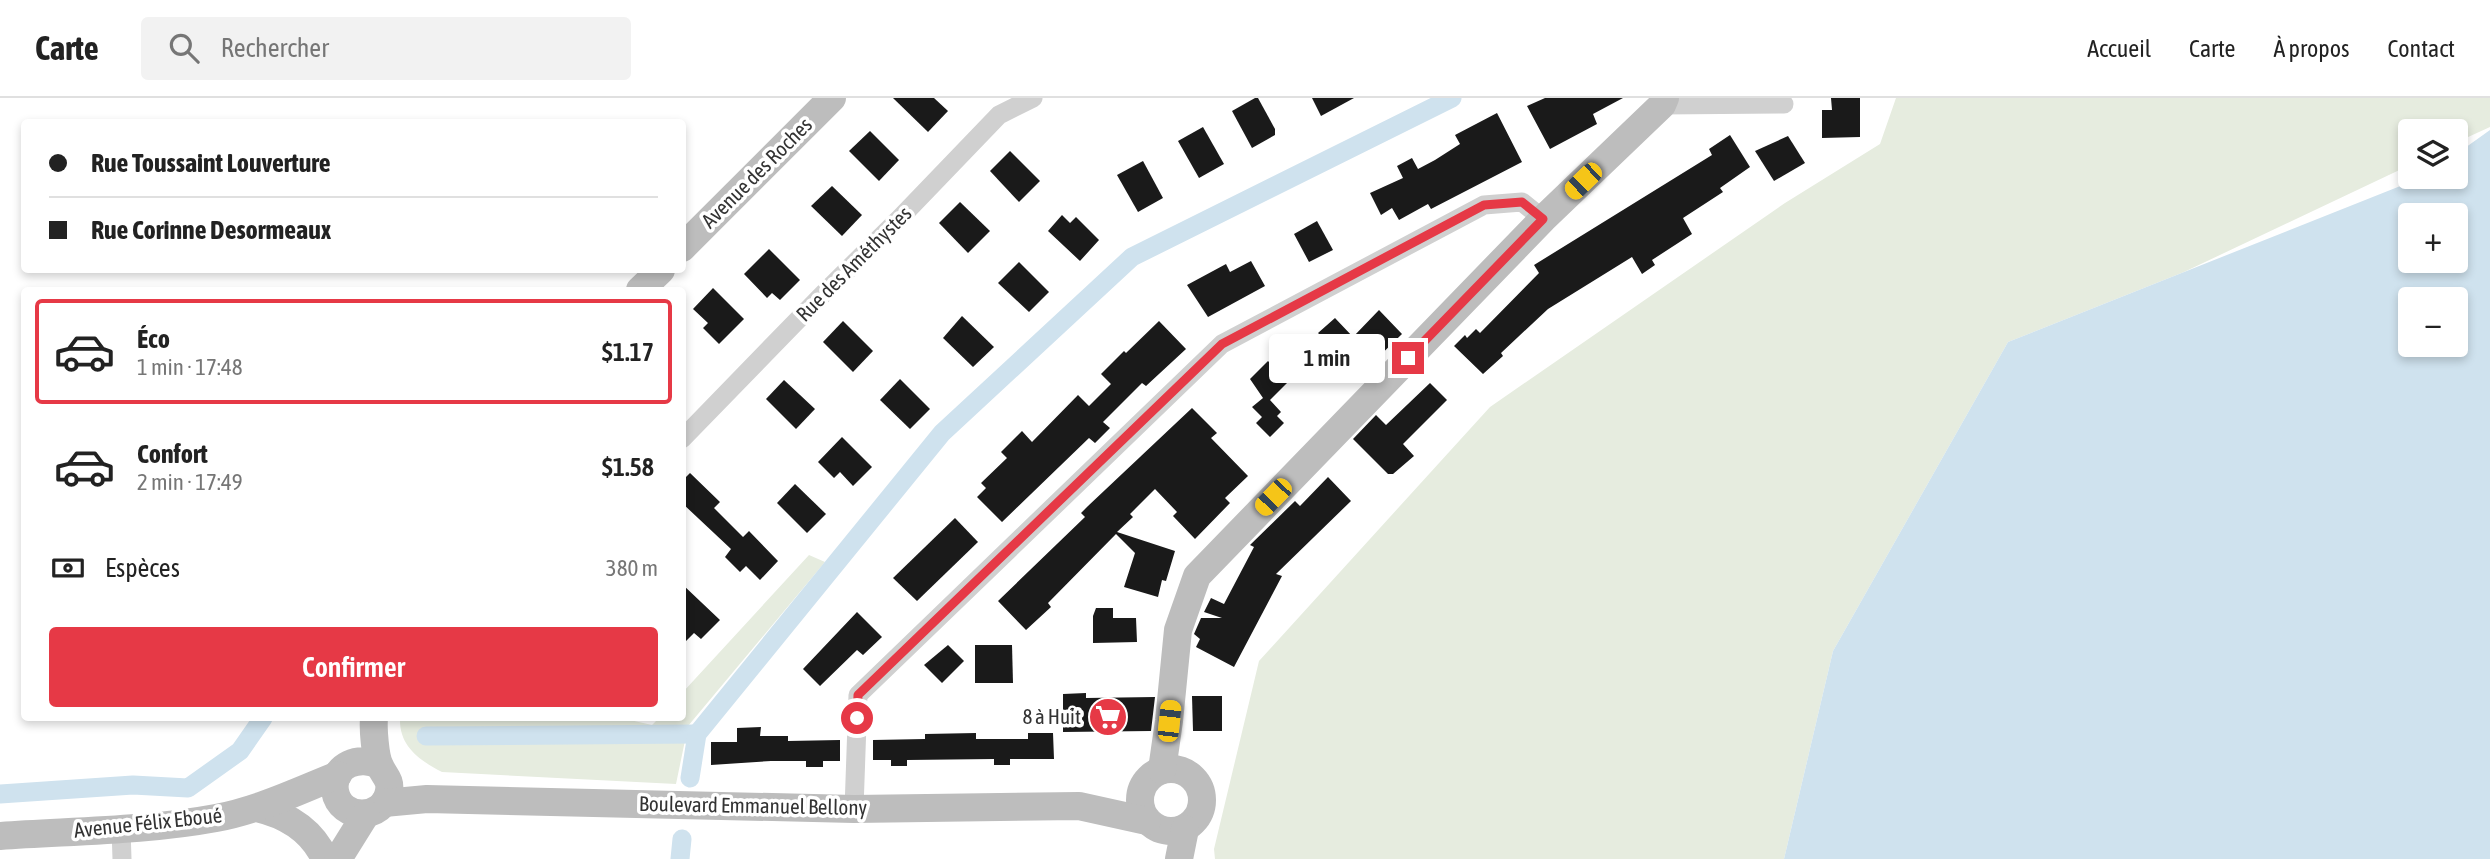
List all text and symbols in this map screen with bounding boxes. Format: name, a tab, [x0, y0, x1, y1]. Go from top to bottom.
search box	[141, 17, 631, 80]
text: Carte	[35, 29, 99, 67]
icon: search	[165, 29, 203, 67]
text: Rechercher	[221, 33, 329, 63]
text: Accueil	[2087, 35, 2151, 62]
text: Carte	[2189, 35, 2235, 62]
text: À propos	[2273, 35, 2349, 62]
text: Contact	[2387, 35, 2455, 62]
street label: Avenue des Roches	[696, 112, 816, 232]
map controls	[2398, 119, 2468, 357]
button: layers	[2398, 119, 2468, 189]
text: Rue Toussaint Louverture	[91, 148, 331, 178]
car	[1561, 159, 1606, 203]
street label: Rue des Améthystes	[791, 201, 916, 326]
button: +	[2398, 203, 2468, 273]
text: Rue Corinne Desormeaux	[91, 215, 331, 245]
button: −	[2398, 287, 2468, 357]
icon: car	[53, 320, 116, 383]
text: Éco	[137, 324, 170, 354]
callout: 1 min	[1268, 334, 1384, 382]
text: $1.17	[602, 337, 654, 367]
route end	[1392, 342, 1424, 374]
text: 1 min	[1304, 345, 1350, 371]
text: 1 min · 17:48	[137, 354, 243, 380]
icon: car	[53, 435, 116, 498]
text: Confort	[137, 439, 208, 469]
text: $1.58	[602, 452, 654, 482]
text: 2 min · 17:49	[137, 469, 243, 495]
car	[1251, 475, 1296, 519]
icon: cash	[49, 549, 87, 587]
text: Espèces	[105, 553, 180, 583]
text: 380 m	[606, 555, 658, 581]
button: Confirmer	[49, 627, 658, 707]
supermarket icon: 8 à Huit	[1087, 696, 1129, 738]
car	[1157, 699, 1182, 743]
route start	[841, 702, 873, 734]
place label: 8 à Huit	[1022, 704, 1081, 728]
street label: Boulevard Emmanuel Bellony	[639, 791, 868, 819]
street label: Avenue Félix Eboué	[73, 802, 223, 842]

